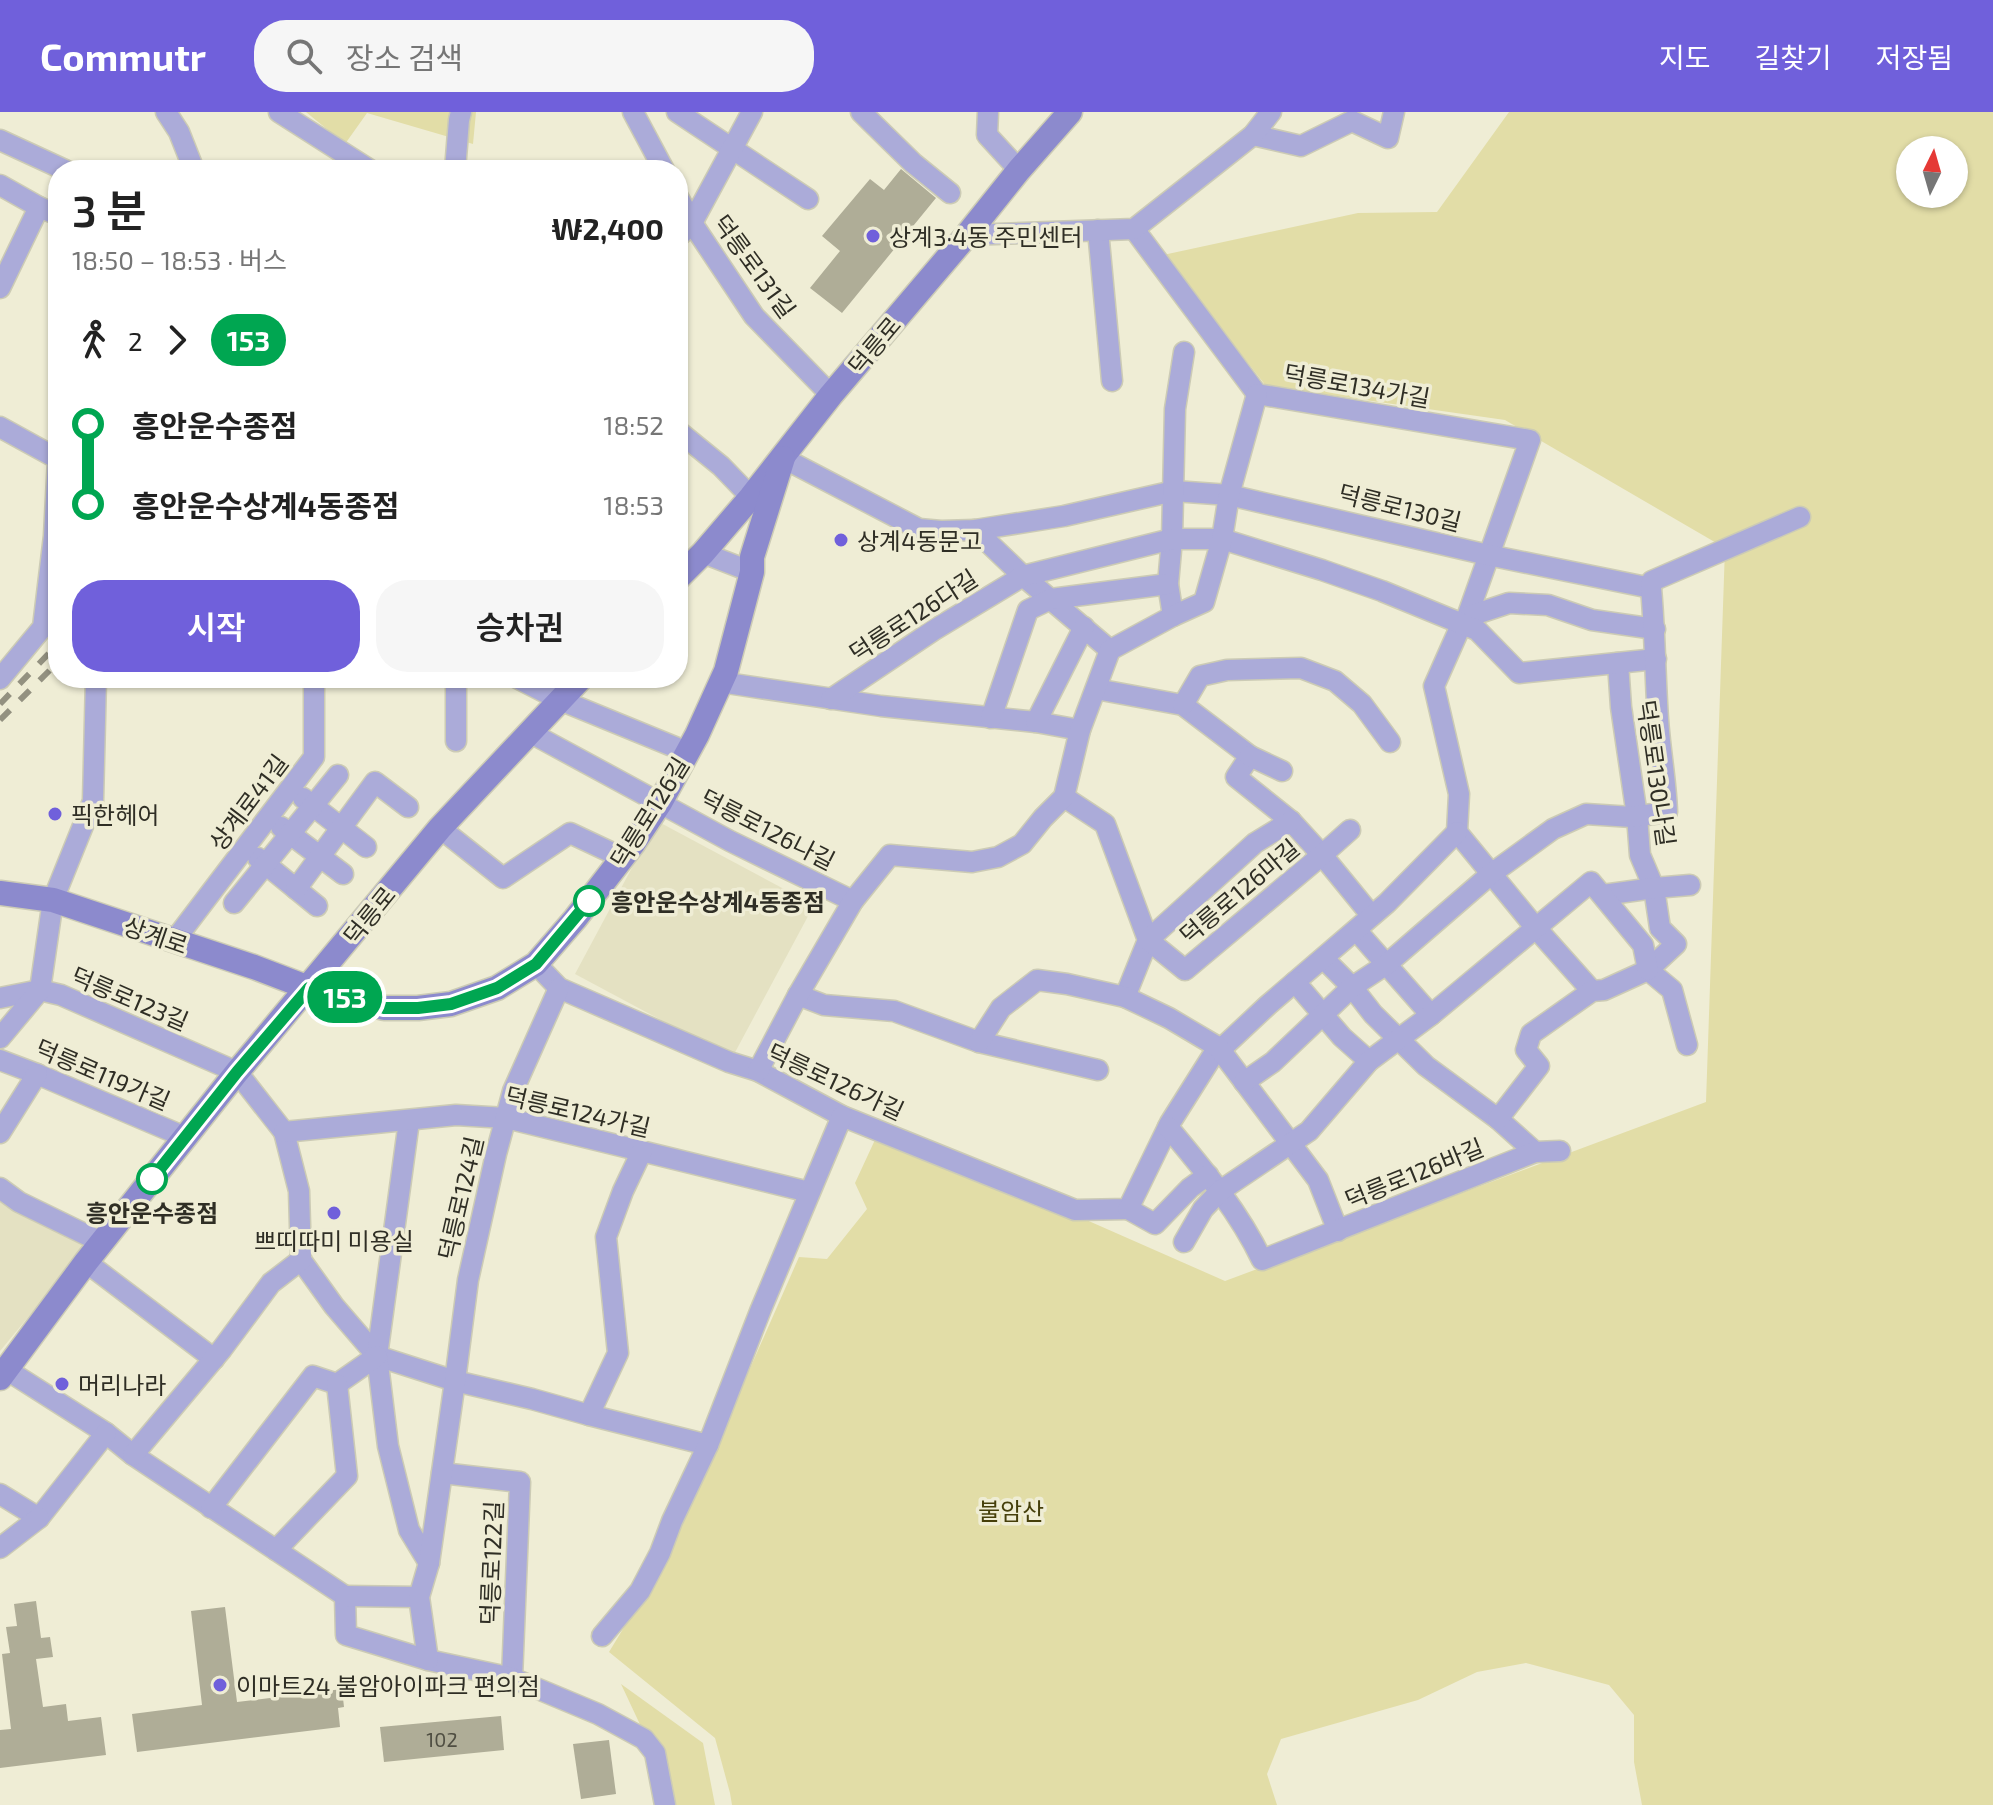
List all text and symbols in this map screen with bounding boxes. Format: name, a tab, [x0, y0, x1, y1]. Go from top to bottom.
search box	[254, 20, 814, 92]
text: Commutr	[40, 33, 206, 79]
icon: search	[282, 34, 326, 78]
text: 장소 검색	[346, 39, 463, 75]
text: 지도	[1659, 40, 1710, 74]
text: 길찾기	[1754, 40, 1832, 74]
text: 저장됨	[1876, 40, 1953, 74]
north arrow	[1896, 136, 1968, 208]
map controls	[1896, 136, 1968, 208]
text: 3 분	[72, 183, 147, 236]
street label: 덕릉로131길	[708, 209, 802, 323]
text: ₩2,400	[552, 210, 664, 246]
place label: 상계3·4동 주민센터	[889, 222, 1083, 251]
marker: 상계3·4동 주민센터	[864, 227, 882, 245]
text: 18:50 – 18:53 · 버스	[72, 244, 287, 275]
street label: 덕릉로	[842, 310, 906, 380]
icon: walk	[72, 318, 116, 362]
icon: forward	[155, 318, 199, 362]
text: 153	[227, 323, 270, 357]
text: 2	[128, 325, 143, 356]
street label: 덕릉로134가길	[1282, 358, 1432, 412]
text: 흥안운수종점	[132, 407, 298, 443]
text: 18:52	[603, 409, 664, 440]
street label: 덕릉로130길	[1336, 478, 1464, 536]
text: 흥안운수상계4동종점	[132, 487, 400, 523]
text: 18:53	[603, 489, 664, 520]
place label: 상계4동문고	[857, 526, 982, 555]
marker: 상계4동문고	[832, 531, 850, 549]
street label: 덕릉로126다길	[843, 563, 983, 667]
button: 시작	[72, 580, 360, 672]
button: 승차권	[376, 580, 664, 672]
street label: 덕릉로130나길	[1632, 698, 1682, 848]
street label: 상계로41길	[203, 748, 293, 856]
street label: 덕릉로126길	[604, 751, 694, 873]
street label: 덕릉로126나길	[696, 783, 840, 875]
place label: 픽한헤어	[71, 800, 159, 829]
marker: 픽한헤어	[46, 805, 64, 823]
street label: 덕릉로126마길	[1173, 833, 1305, 949]
street label: 덕릉로	[337, 880, 401, 950]
marker: 흥안운수상계4동종점	[574, 886, 604, 916]
place label: 흥안운수상계4동종점	[611, 887, 825, 916]
street label: 상계로	[120, 911, 192, 959]
street label: 덕릉로123길	[67, 960, 193, 1036]
line badge: 153	[299, 971, 391, 1023]
text: 153	[323, 980, 367, 1014]
street label: 덕릉로119가길	[31, 1033, 175, 1115]
street label: 덕릉로126가길	[763, 1037, 909, 1125]
street label: 덕릉로124가길	[503, 1080, 653, 1142]
street label: 덕릉로126바길	[1340, 1132, 1488, 1214]
street label: 덕릉로124길	[432, 1133, 488, 1263]
marker: 흥안운수종점	[137, 1164, 167, 1194]
place label: 흥안운수종점	[86, 1198, 218, 1227]
marker: 쁘띠따미 미용실	[325, 1204, 343, 1222]
place label: 쁘띠따미 미용실	[254, 1226, 414, 1255]
place label: 머리나라	[78, 1370, 166, 1399]
marker: 머리나라	[53, 1375, 71, 1393]
park label: 불암산	[978, 1496, 1044, 1525]
street label: 덕릉로122길	[474, 1500, 508, 1626]
place label: 이마트24 불암아이파크 편의점	[236, 1671, 540, 1700]
marker: 이마트24 불암아이파크 편의점	[211, 1676, 229, 1694]
house number: 102	[426, 1727, 458, 1751]

